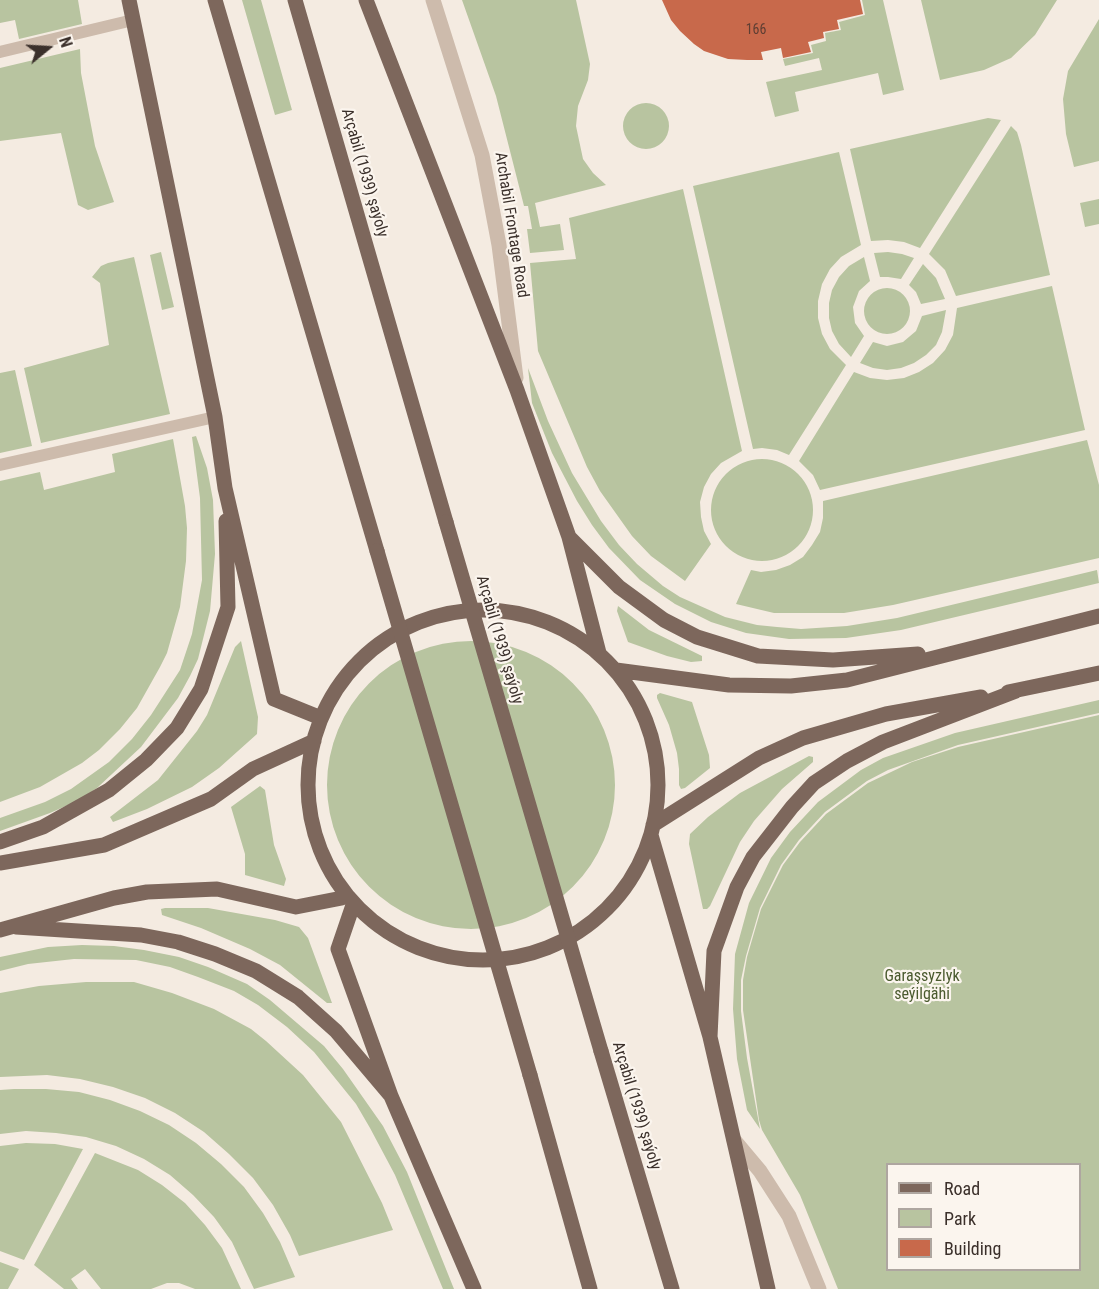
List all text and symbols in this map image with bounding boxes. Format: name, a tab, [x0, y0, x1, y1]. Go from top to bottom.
north arrow	[18, 18, 78, 78]
house number: 166	[746, 22, 766, 38]
text: N	[55, 35, 76, 50]
street label: Arçabil (1939) şaýoly	[336, 106, 392, 240]
street label: Archabil Frontage Road	[490, 151, 532, 299]
street label: Arçabil (1939) şaýoly	[471, 573, 527, 707]
park label: Garaşsyzlyk seýilgähi	[884, 967, 960, 1005]
street label: Arçabil (1939) şaýoly	[607, 1040, 665, 1172]
legend	[886, 1163, 1081, 1271]
text: Road	[944, 1178, 980, 1199]
text: Park	[944, 1208, 976, 1229]
text: Building	[944, 1238, 1001, 1259]

